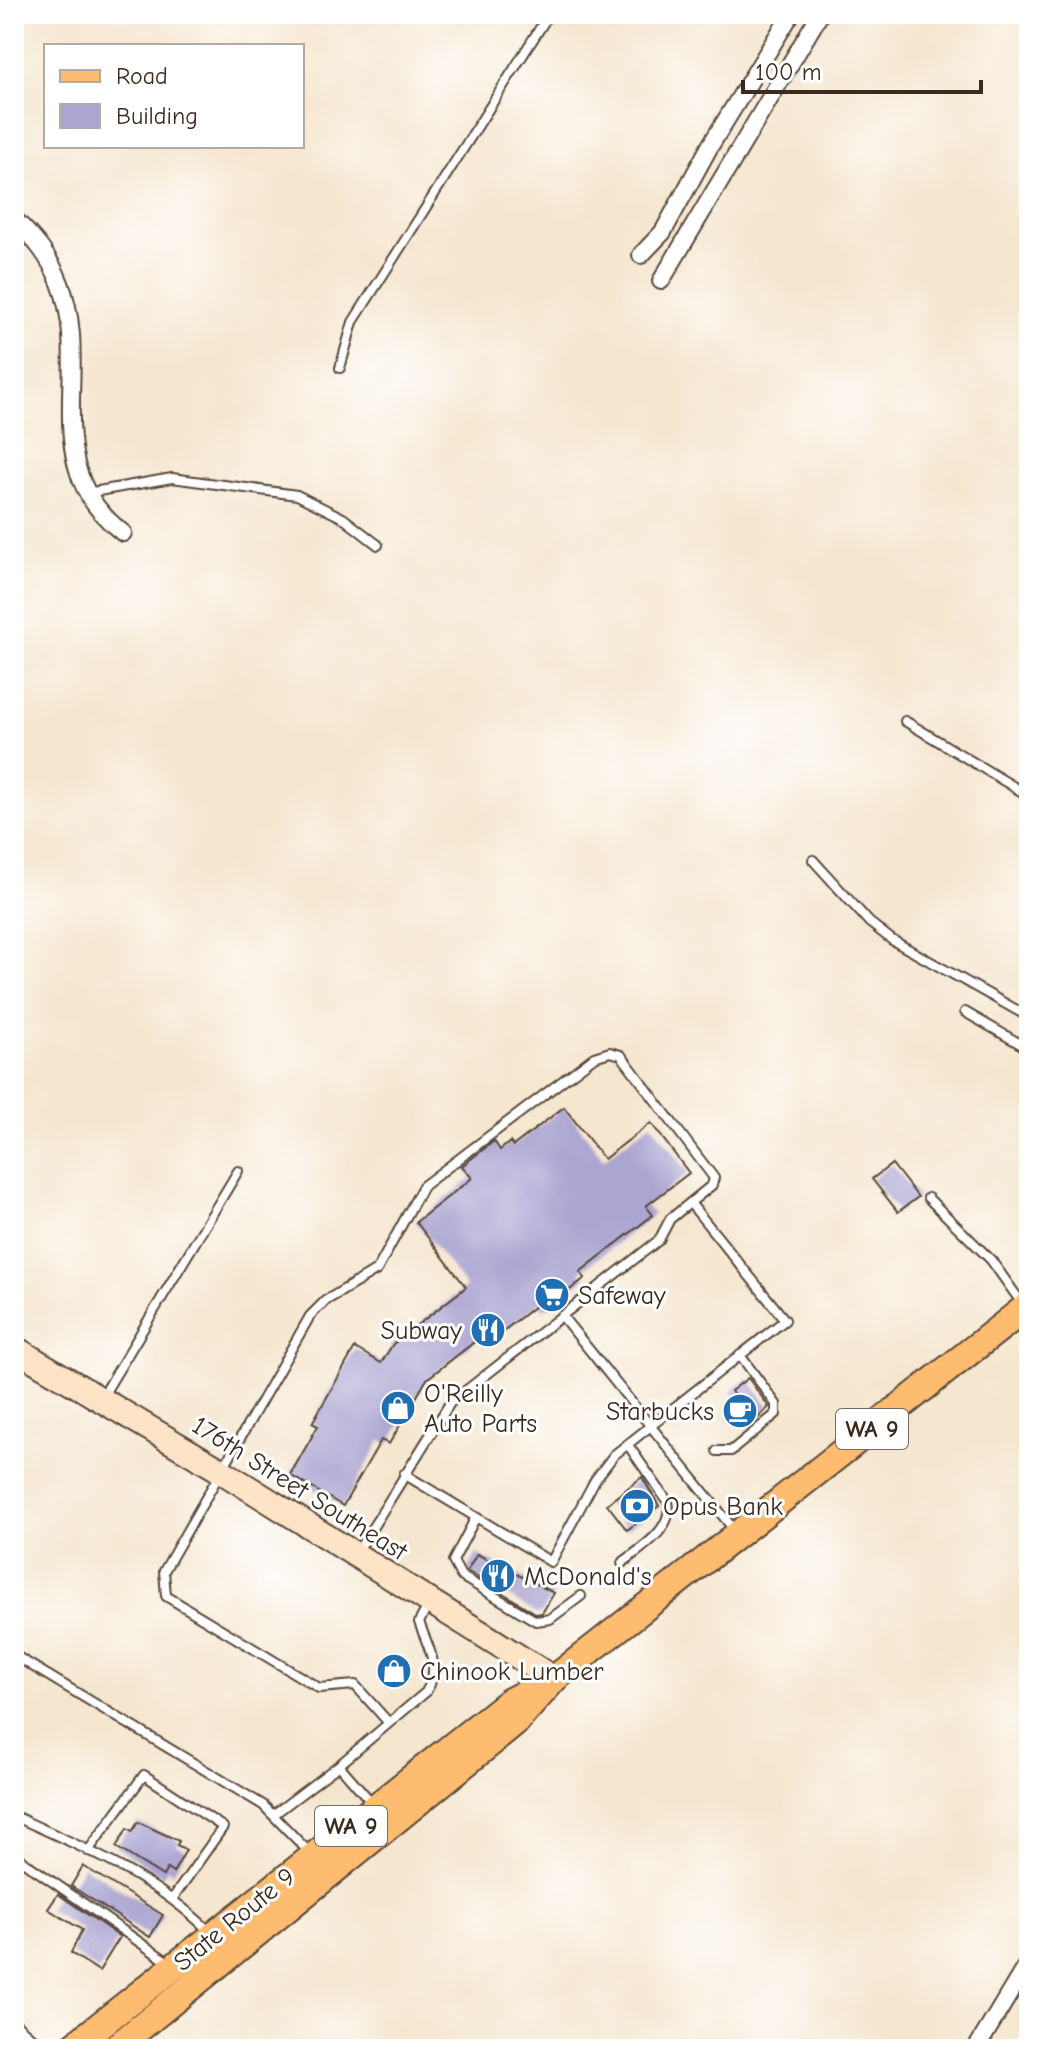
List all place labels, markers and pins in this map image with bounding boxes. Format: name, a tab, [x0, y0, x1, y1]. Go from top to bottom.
supermarket icon: Safeway	[533, 1276, 571, 1314]
place label: Safeway	[578, 1281, 666, 1311]
restaurant icon: Subway	[469, 1311, 507, 1349]
place label: Subway	[381, 1316, 462, 1346]
place label: O'Reilly Auto Parts	[424, 1379, 537, 1439]
shop icon: O'Reilly Auto Parts	[379, 1389, 417, 1427]
cafe icon: Starbucks	[721, 1392, 759, 1430]
place label: Starbucks	[606, 1397, 714, 1427]
bank icon: Opus Bank	[618, 1487, 656, 1525]
place label: Opus Bank	[663, 1492, 783, 1522]
restaurant icon: McDonald's	[479, 1557, 517, 1595]
place label: McDonald's	[524, 1562, 652, 1592]
shop icon: Chinook Lumber	[375, 1652, 413, 1690]
place label: Chinook Lumber	[420, 1657, 604, 1687]

